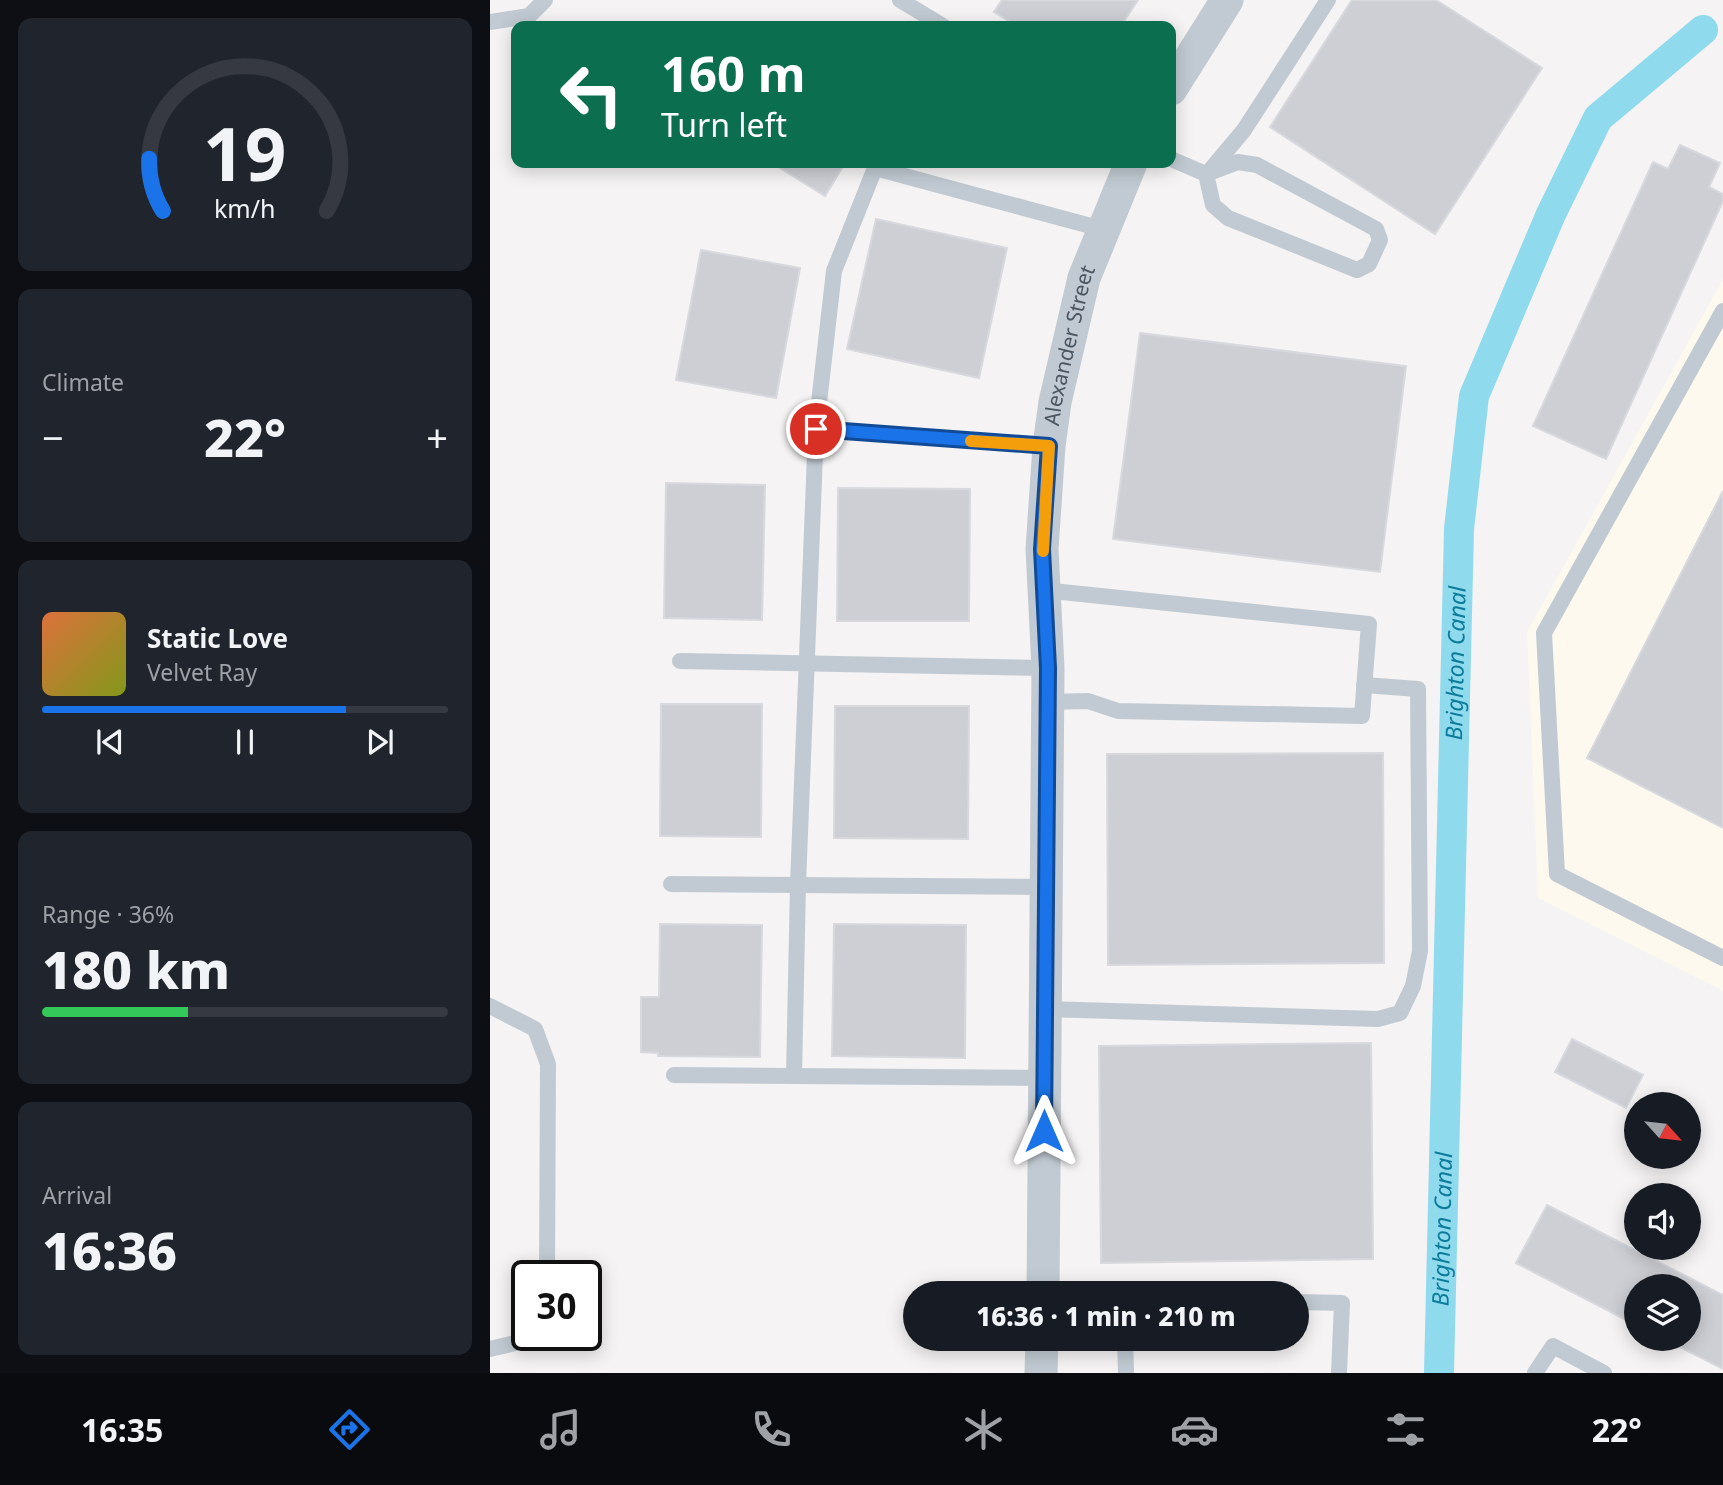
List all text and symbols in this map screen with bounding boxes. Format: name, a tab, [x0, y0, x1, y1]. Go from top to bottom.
text: 160 m	[661, 40, 806, 106]
icon: left	[546, 49, 637, 140]
text: 19	[203, 103, 287, 202]
text: Turn left	[661, 103, 787, 146]
text: km/h	[214, 190, 276, 224]
street label: Alexander Street	[1037, 260, 1101, 427]
text: Climate	[42, 366, 124, 398]
pin	[786, 399, 846, 459]
text: 22°	[204, 401, 286, 472]
icon: arrive	[797, 410, 835, 448]
text: −	[42, 411, 64, 463]
text: +	[426, 411, 448, 463]
water label: Brighton Canal	[1437, 585, 1473, 741]
text: Static Love	[147, 620, 288, 656]
text: Velvet Ray	[147, 656, 257, 688]
icon: previous	[91, 723, 129, 761]
icon: pause	[226, 723, 264, 761]
icon: next	[361, 723, 399, 761]
text: Range · 36%	[42, 898, 174, 930]
text: 180 km	[42, 933, 230, 1004]
north arrow	[1624, 1092, 1701, 1169]
map controls	[1624, 1092, 1701, 1351]
position arrow	[1007, 1094, 1081, 1168]
water label: Brighton Canal	[1424, 1150, 1459, 1307]
text: Arrival	[42, 1179, 112, 1211]
button: sound	[1624, 1183, 1701, 1260]
text: 16:36	[42, 1214, 177, 1285]
speed limit sign: 30	[511, 1260, 602, 1351]
button: layers	[1624, 1274, 1701, 1351]
text: 16:36 · 1 min · 210 m	[976, 1298, 1236, 1334]
icon: directions	[325, 1405, 374, 1454]
icon: music	[536, 1405, 585, 1454]
icon: phone	[747, 1405, 796, 1454]
icon: climate	[959, 1405, 1008, 1454]
icon: car	[1170, 1405, 1219, 1454]
icon: filters	[1381, 1405, 1430, 1454]
text: 16:35	[81, 1408, 163, 1451]
text: 22°	[1592, 1408, 1642, 1451]

